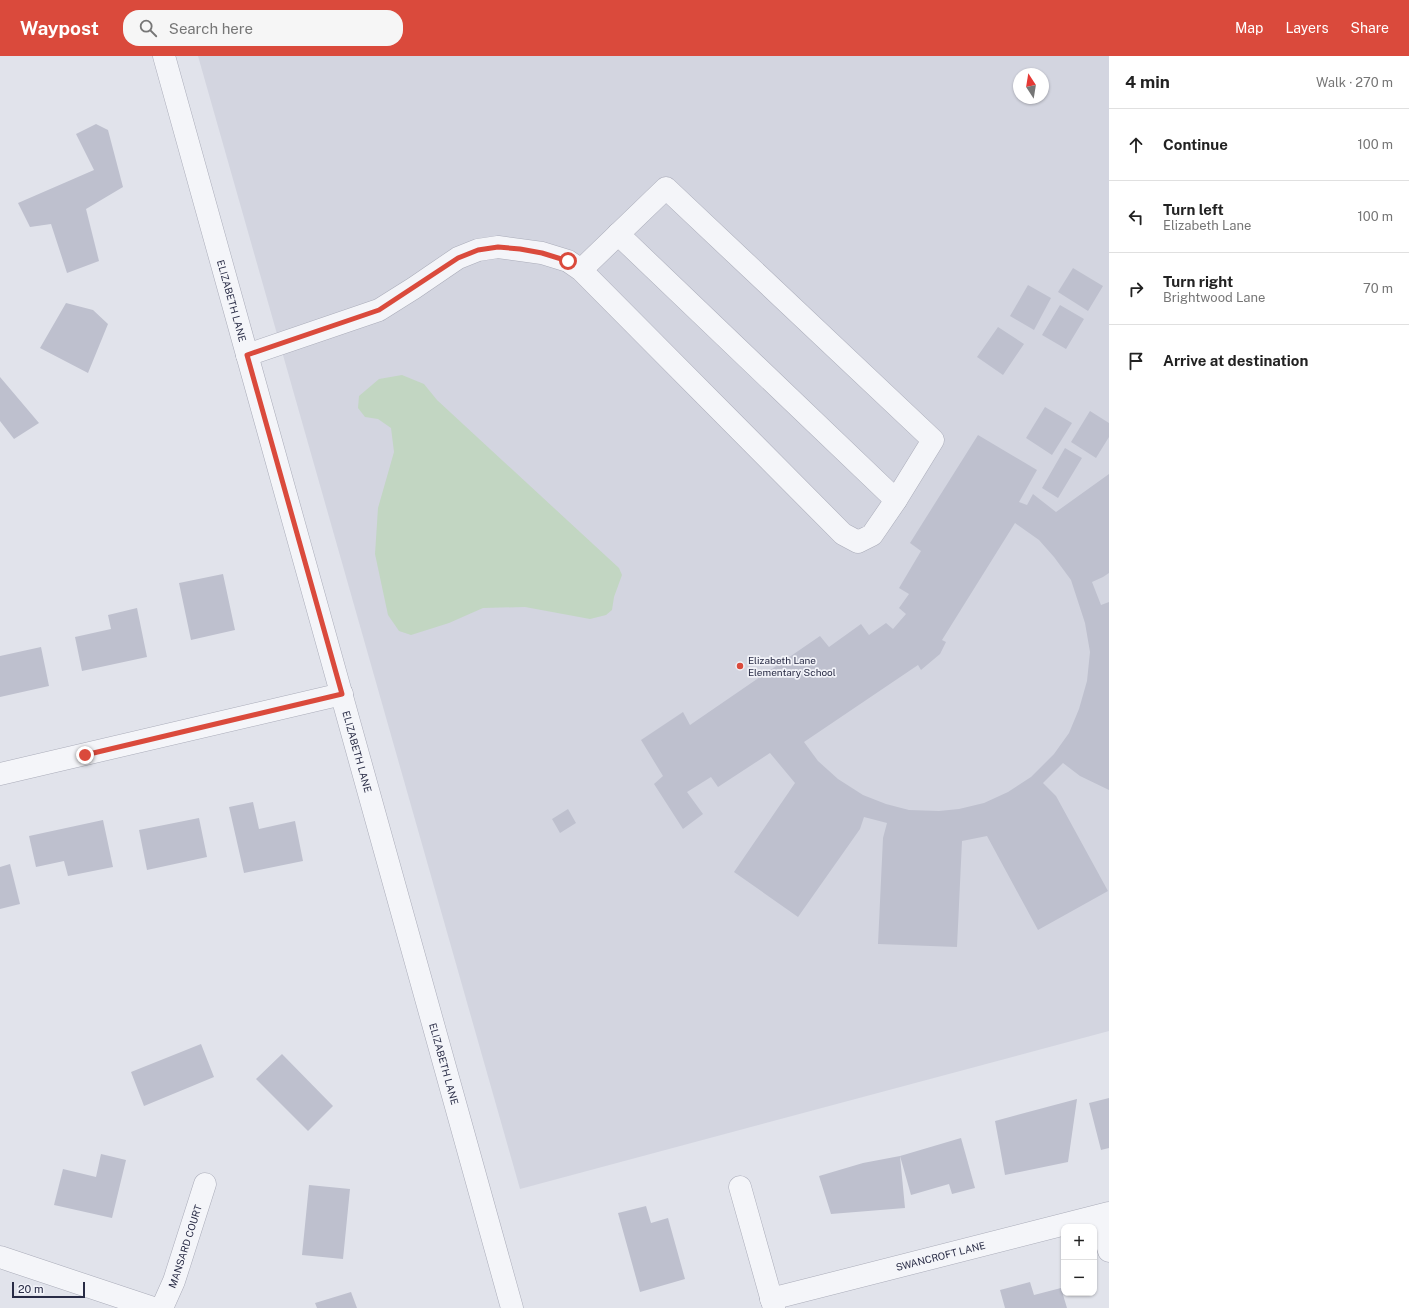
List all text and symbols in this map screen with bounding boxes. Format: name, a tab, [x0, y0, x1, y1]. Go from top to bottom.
search box	[123, 10, 403, 46]
text: Waypost	[20, 17, 99, 39]
icon: search	[137, 17, 159, 39]
text: Search here	[169, 20, 253, 37]
text: Map	[1235, 20, 1263, 36]
text: Layers	[1285, 20, 1329, 36]
text: Share	[1351, 20, 1389, 36]
north arrow	[1013, 68, 1049, 104]
text: 4 min	[1125, 72, 1170, 92]
text: Walk · 270 m	[1316, 75, 1393, 90]
icon: ahead	[1125, 134, 1147, 156]
text: Continue	[1163, 136, 1228, 153]
text: 100 m	[1357, 137, 1393, 152]
text: Turn left	[1163, 201, 1224, 218]
icon: left	[1125, 206, 1147, 228]
text: 100 m	[1357, 209, 1393, 224]
text: Elizabeth Lane	[1163, 218, 1251, 233]
route start	[559, 252, 577, 270]
street label: ELIZABETH LANE	[215, 258, 249, 343]
text: Turn right	[1163, 273, 1233, 290]
icon: right	[1125, 278, 1147, 300]
text: 70 m	[1363, 281, 1393, 296]
text: Brightwood Lane	[1163, 290, 1265, 305]
icon: arrive	[1125, 350, 1147, 372]
text: Arrive at destination	[1163, 352, 1308, 369]
place label: Elizabeth Lane Elementary School	[748, 654, 836, 678]
marker: Elizabeth Lane Elementary School	[735, 661, 745, 671]
street label: ELIZABETH LANE	[340, 709, 374, 794]
route end	[76, 746, 94, 764]
street label: ELIZABETH LANE	[427, 1022, 461, 1106]
street label: MANSARD COURT	[166, 1203, 204, 1290]
map controls	[1061, 1224, 1097, 1296]
button: +	[1061, 1224, 1097, 1260]
street label: SWANCROFT LANE	[895, 1239, 987, 1273]
button: −	[1061, 1260, 1097, 1296]
scale bar	[12, 1280, 85, 1299]
text: 20 m	[18, 1283, 43, 1295]

